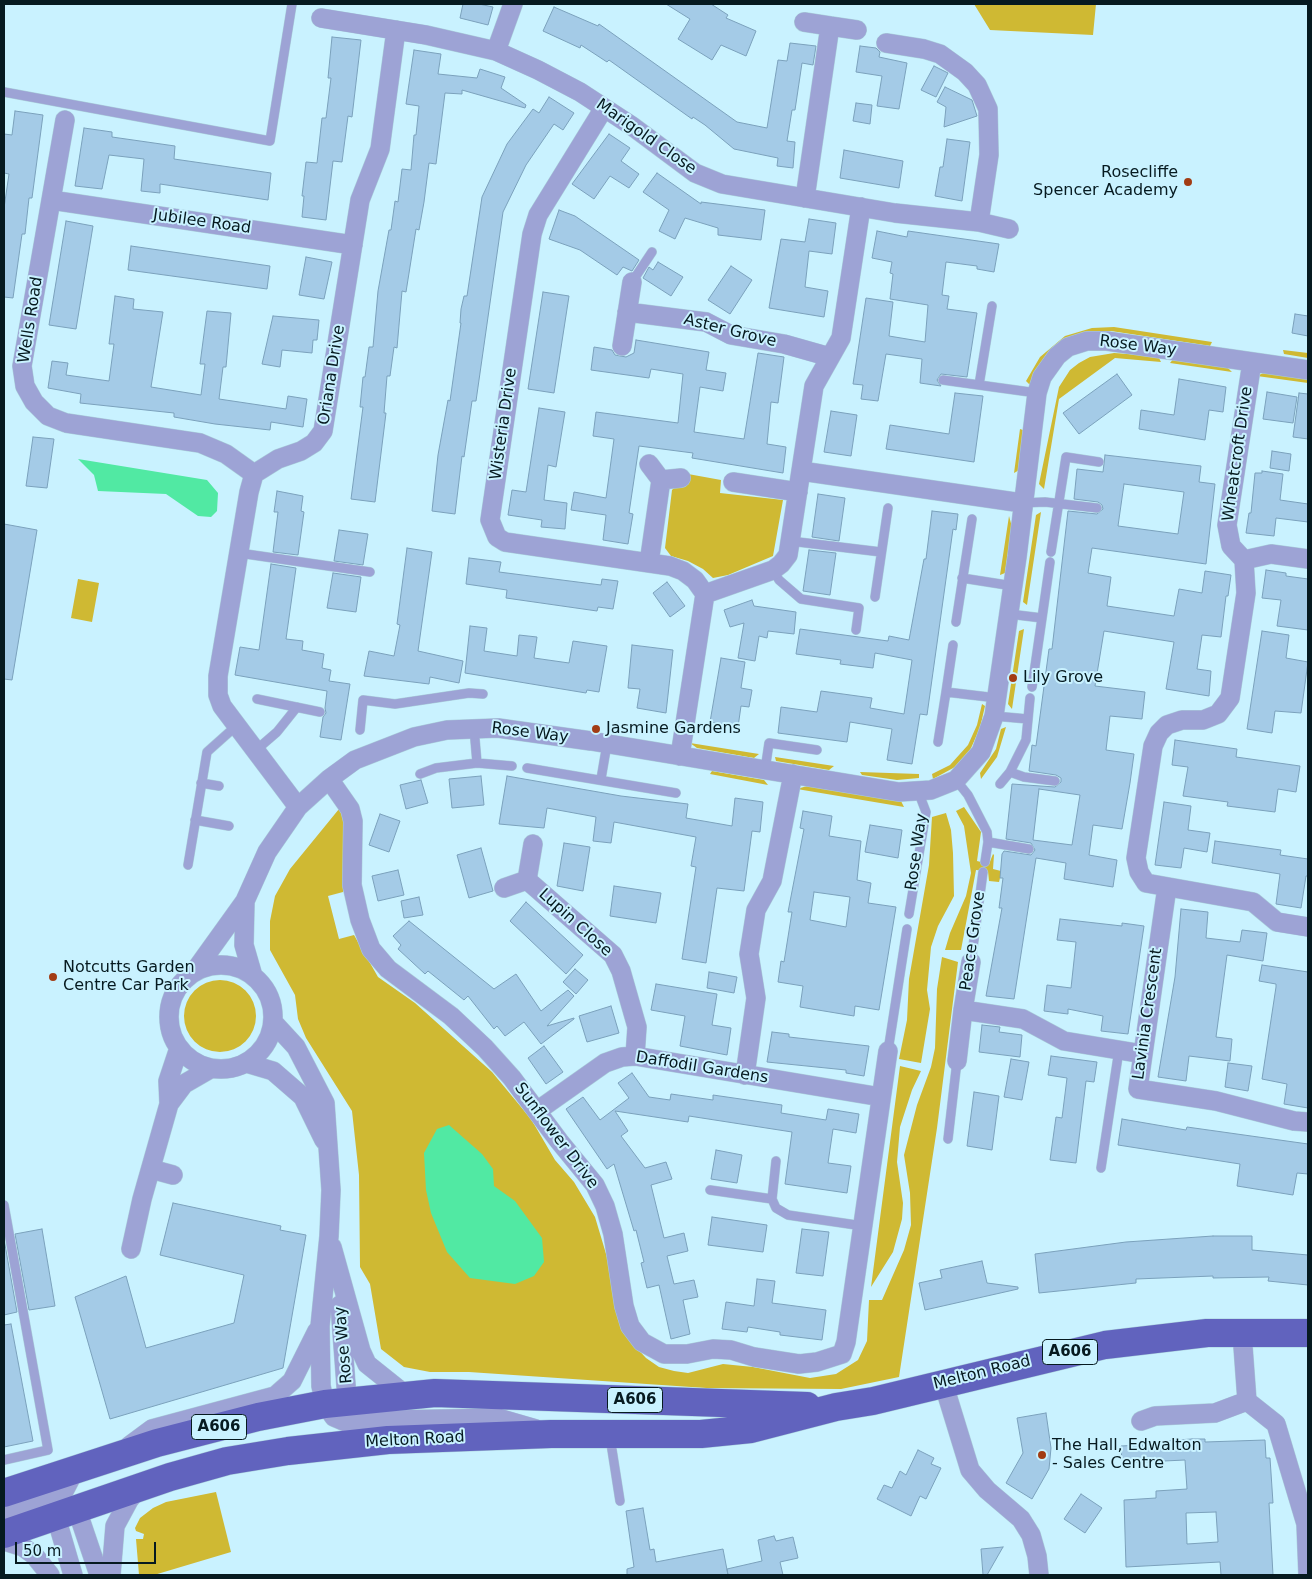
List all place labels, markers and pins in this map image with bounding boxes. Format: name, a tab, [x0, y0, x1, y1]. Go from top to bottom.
place label: Rosecliffe Spencer Academy	[1033, 163, 1178, 201]
marker: Rosecliffe Spencer Academy	[1182, 176, 1194, 188]
place label: Lily Grove	[1023, 668, 1103, 688]
marker: Lily Grove	[1007, 672, 1019, 684]
place label: Jasmine Gardens	[606, 719, 741, 739]
marker: Jasmine Gardens	[590, 723, 602, 735]
place label: Notcutts Garden Centre Car Park	[63, 958, 195, 996]
marker: Notcutts Garden Centre Car Park	[47, 971, 59, 983]
place label: The Hall, Edwalton - Sales Centre	[1052, 1436, 1202, 1474]
marker: The Hall, Edwalton - Sales Centre	[1036, 1449, 1048, 1461]

